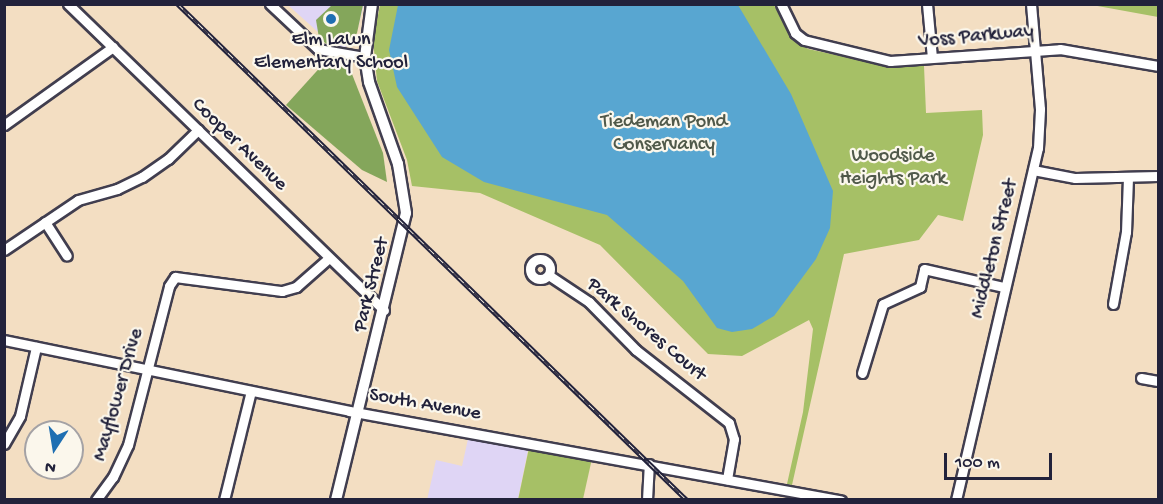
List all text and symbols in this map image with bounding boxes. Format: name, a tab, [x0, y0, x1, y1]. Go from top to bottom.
marker: Elm Lawn Elementary School	[324, 12, 338, 26]
street label: Voss Parkway	[917, 20, 1035, 54]
place label: Elm Lawn Elementary School	[254, 28, 408, 75]
street label: Cooper Avenue	[186, 93, 292, 197]
park label: Tiedeman Pond Conservancy	[601, 110, 727, 157]
park label: Woodside Heights Park	[840, 144, 946, 191]
street label: Middleton Street	[966, 177, 1024, 321]
street label: Park Street	[349, 235, 395, 335]
street label: Park Shores Court	[581, 273, 711, 387]
street label: Mayflower Drive	[89, 326, 149, 464]
street label: South Avenue	[367, 383, 483, 427]
north arrow	[24, 420, 84, 480]
scale bar	[947, 441, 1055, 479]
text: 100 m	[955, 453, 1000, 474]
text: N	[43, 456, 58, 477]

